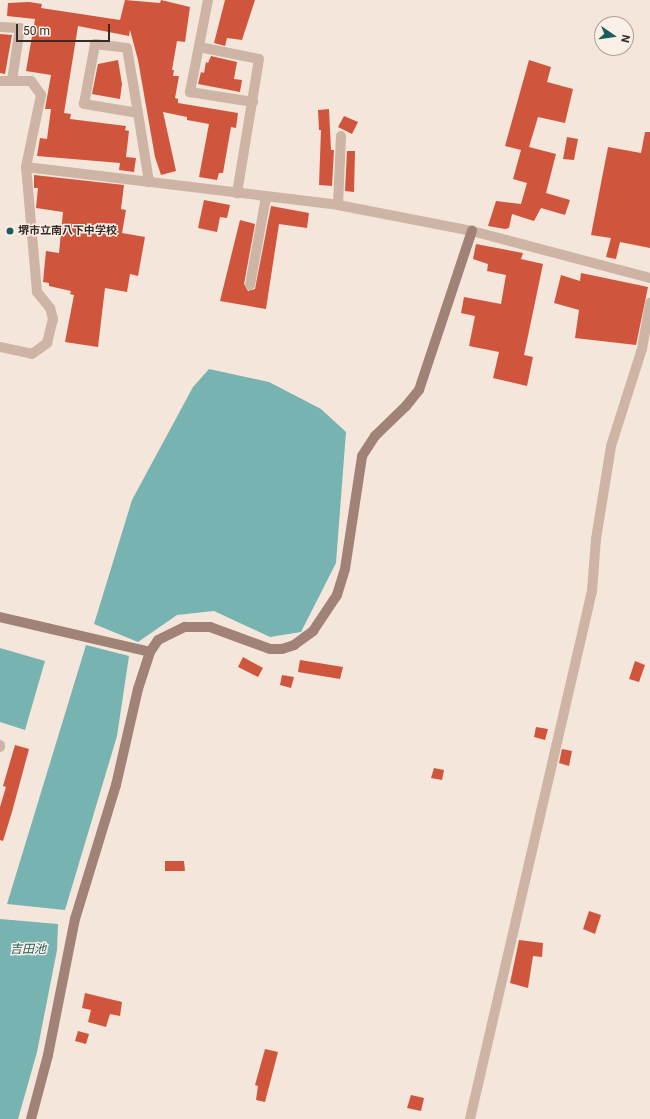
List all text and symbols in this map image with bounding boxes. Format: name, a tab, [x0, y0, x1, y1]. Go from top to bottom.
scale bar	[18, 16, 112, 42]
north arrow	[594, 16, 634, 56]
text: 50 m	[23, 24, 50, 38]
text: N	[618, 33, 632, 44]
place label: 堺市立南八下中学校	[18, 224, 117, 238]
marker: 堺市立南八下中学校	[5, 226, 15, 236]
water label: 吉田池	[10, 943, 46, 957]

